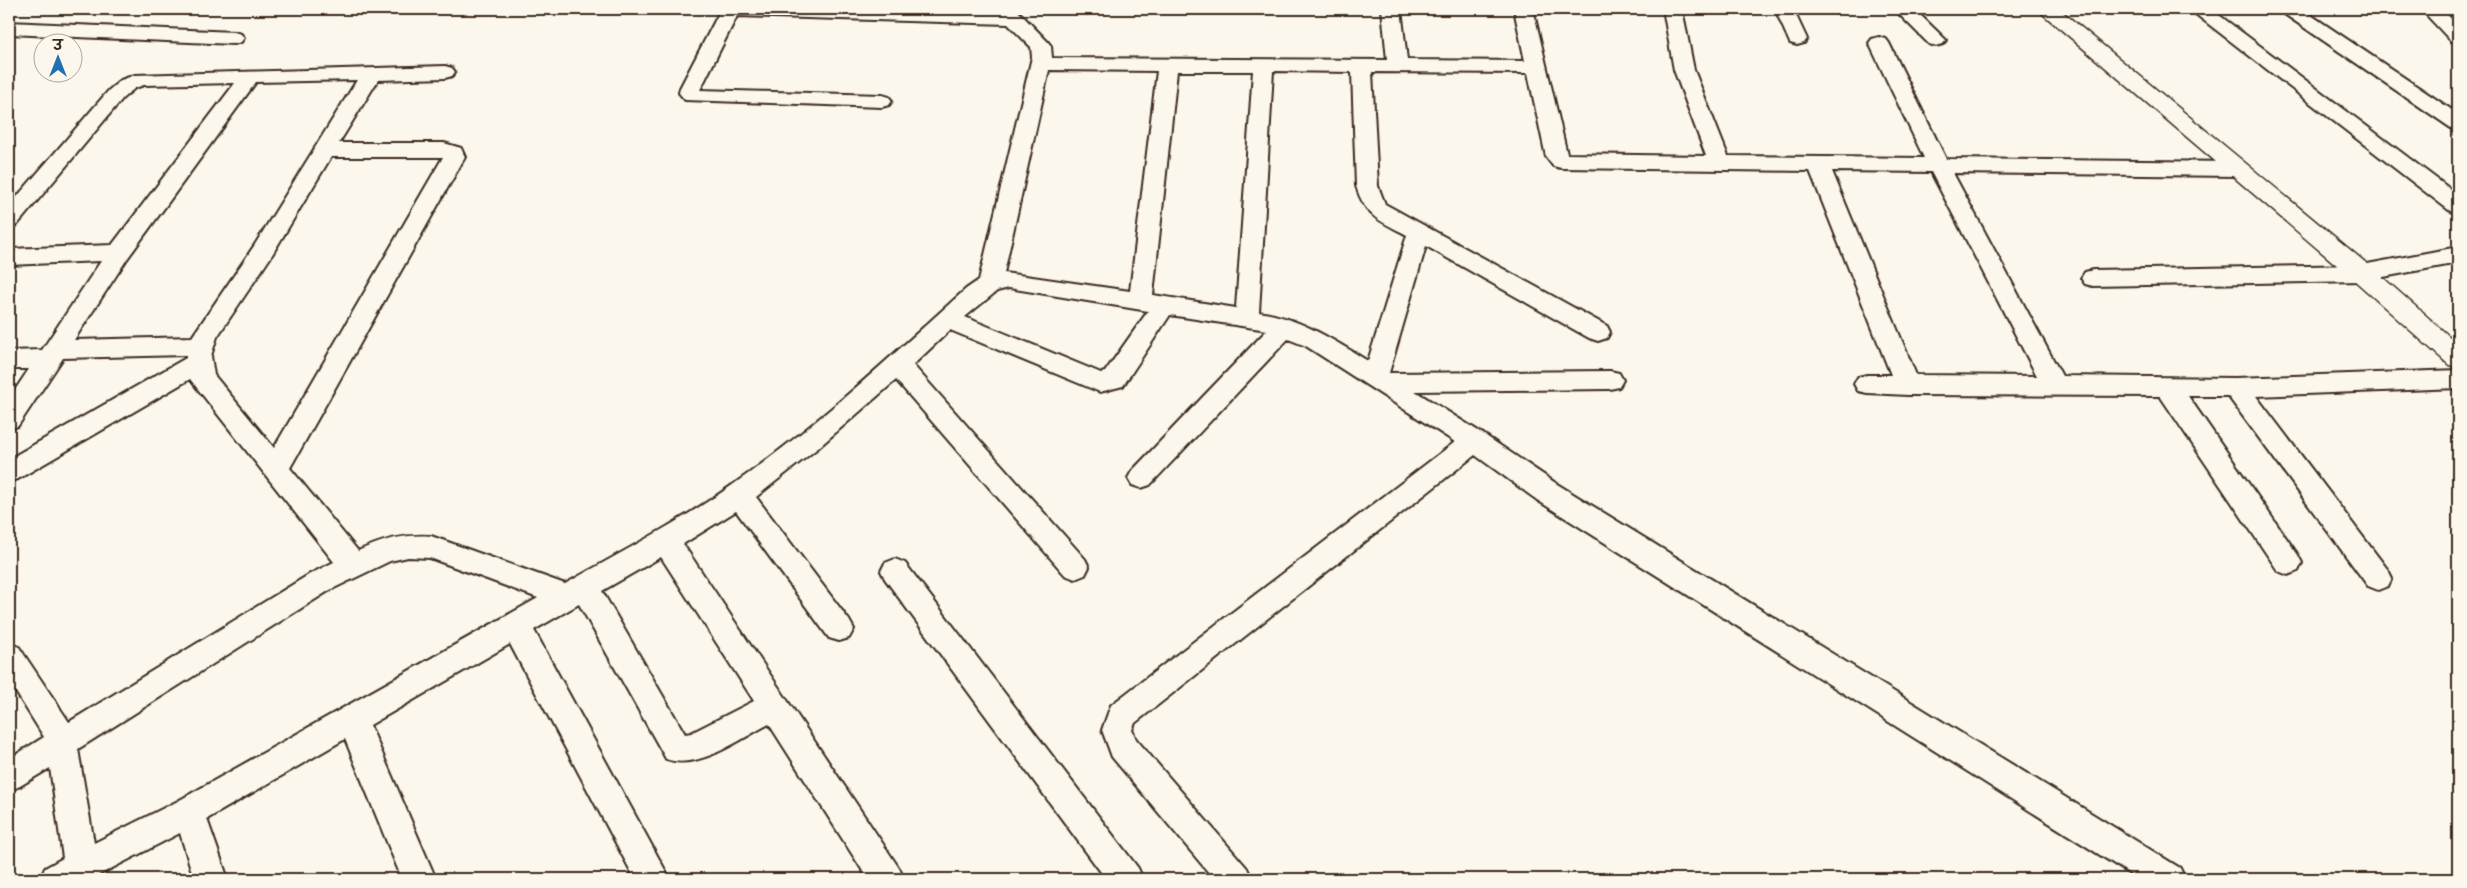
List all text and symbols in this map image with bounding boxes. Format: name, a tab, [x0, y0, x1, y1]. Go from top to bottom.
north arrow	[32, 32, 82, 82]
text: उ	[51, 36, 64, 54]

